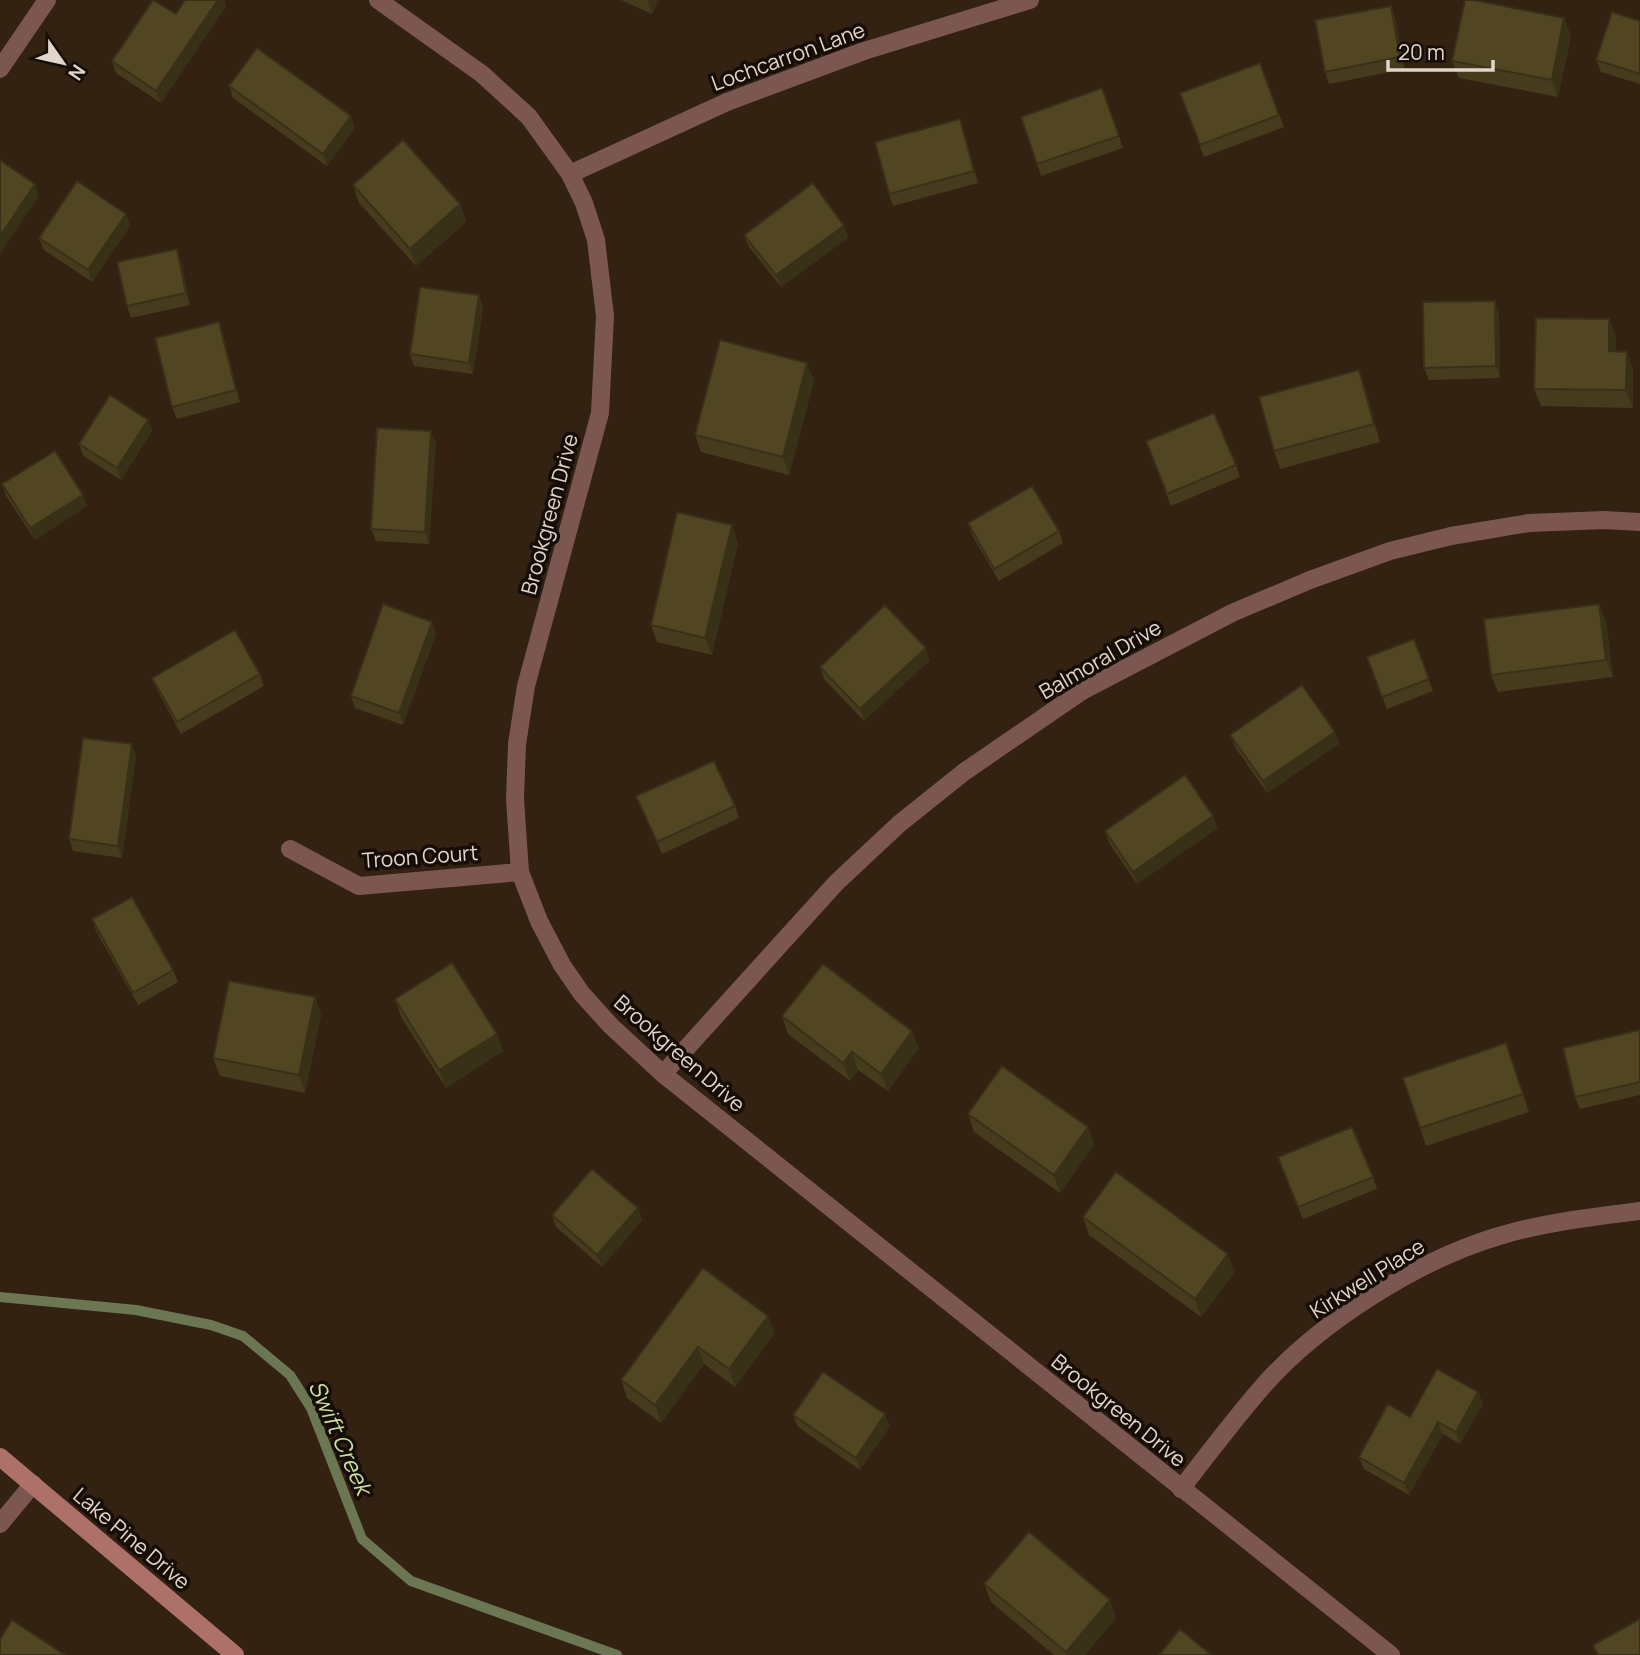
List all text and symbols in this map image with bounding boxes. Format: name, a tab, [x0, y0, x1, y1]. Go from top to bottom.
street label: Lochcarron Lane	[707, 15, 869, 97]
north arrow	[28, 28, 98, 98]
scale bar	[1388, 28, 1493, 72]
text: 20 m	[1398, 38, 1445, 66]
text: N	[62, 60, 92, 85]
street label: Brookgreen Drive	[514, 431, 584, 597]
street label: Balmoral Drive	[1034, 613, 1166, 705]
street label: Troon Court	[361, 838, 479, 874]
street label: Brookgreen Drive	[608, 988, 752, 1118]
street label: Kirkwell Place	[1304, 1232, 1430, 1324]
street label: Brookgreen Drive	[1046, 1347, 1192, 1473]
water label: Swift Creek	[302, 1375, 382, 1503]
street label: Lake Pine Drive	[68, 1481, 196, 1595]

